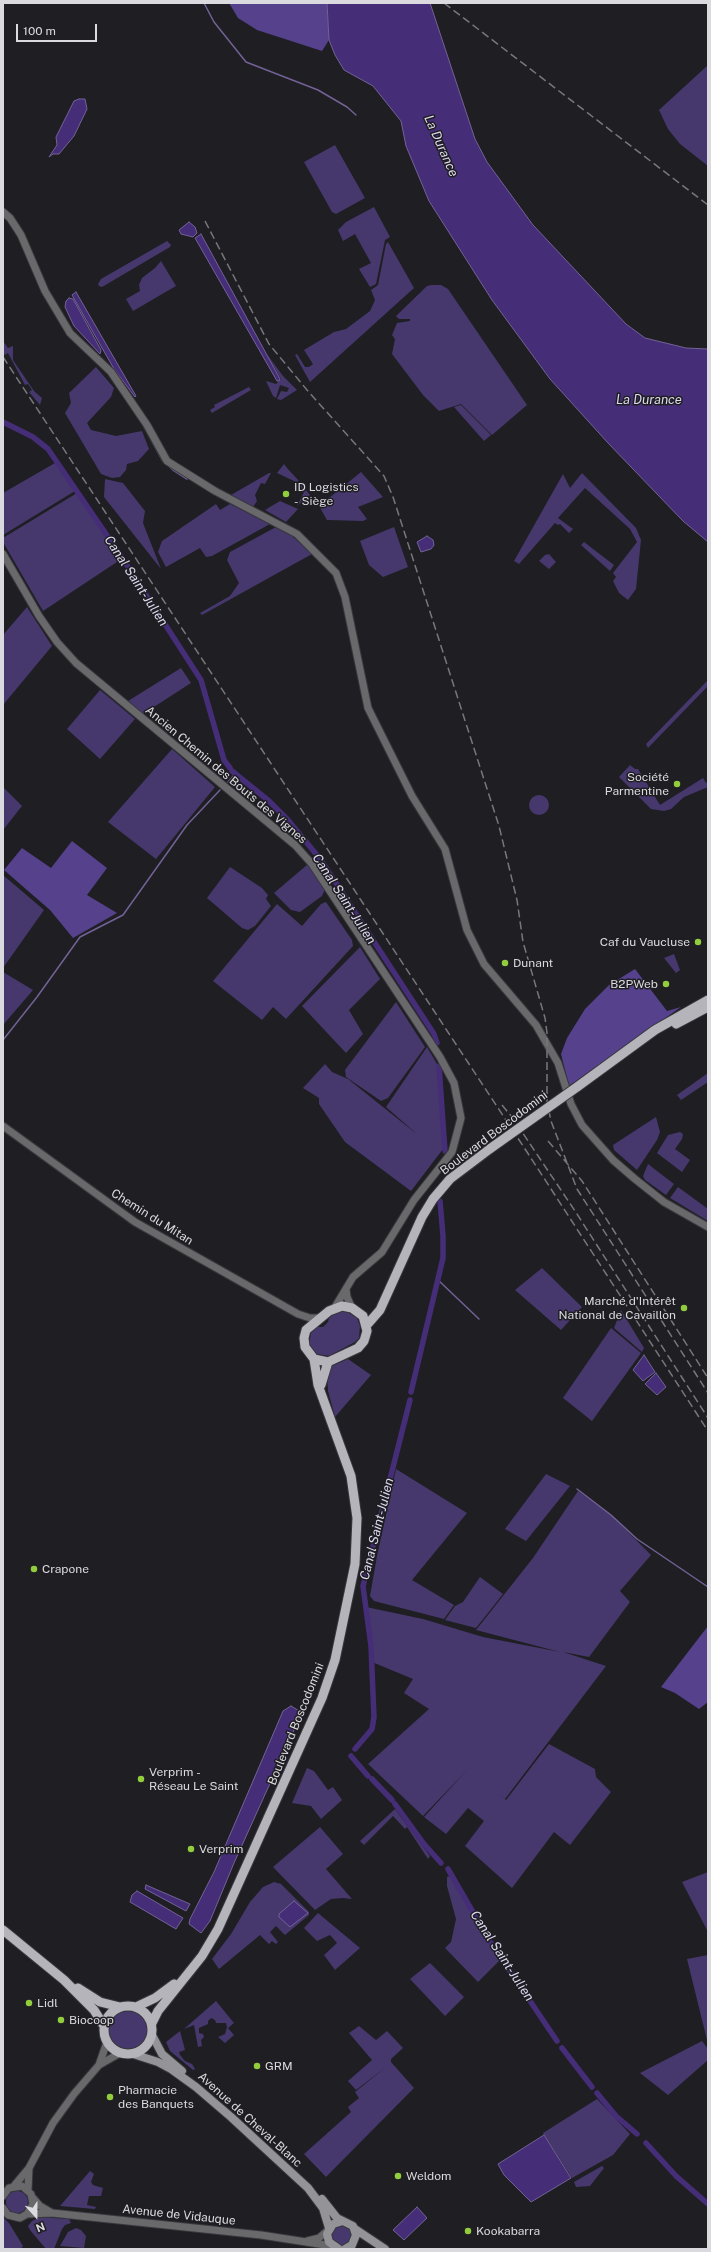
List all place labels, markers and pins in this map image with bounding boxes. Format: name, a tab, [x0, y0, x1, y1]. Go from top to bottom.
place label: ID Logistics - Siège	[294, 480, 359, 508]
marker: ID Logistics - Siège	[281, 489, 291, 499]
place label: Société Parmentine	[605, 770, 669, 798]
marker: Société Parmentine	[672, 779, 682, 789]
place label: Caf du Vaucluse	[600, 935, 690, 949]
marker: Caf du Vaucluse	[693, 937, 703, 947]
place label: Dunant	[513, 956, 553, 970]
marker: Dunant	[500, 958, 510, 968]
place label: B2PWeb	[610, 977, 658, 991]
marker: B2PWeb	[661, 979, 671, 989]
place label: Marché d'Intérêt National de Cavaillon	[559, 1294, 676, 1322]
marker: Marché d'Intérêt National de Cavaillon	[679, 1303, 689, 1313]
place label: Crapone	[42, 1562, 89, 1576]
marker: Crapone	[29, 1564, 39, 1574]
place label: Verprim - Réseau Le Saint	[149, 1765, 238, 1793]
marker: Verprim - Réseau Le Saint	[136, 1774, 146, 1784]
place label: Verprim	[199, 1842, 243, 1856]
marker: Verprim	[186, 1844, 196, 1854]
place label: Lidl	[37, 1996, 58, 2010]
marker: Lidl	[24, 1998, 34, 2008]
place label: Biocoop	[69, 2013, 114, 2027]
marker: Biocoop	[56, 2015, 66, 2025]
place label: GRM	[265, 2059, 293, 2073]
marker: GRM	[252, 2061, 262, 2071]
place label: Pharmacie des Banquets	[118, 2083, 194, 2111]
marker: Pharmacie des Banquets	[105, 2092, 115, 2102]
place label: Weldom	[406, 2169, 451, 2183]
marker: Weldom	[393, 2171, 403, 2181]
place label: Kookabarra	[476, 2224, 540, 2238]
marker: Kookabarra	[463, 2226, 473, 2236]

